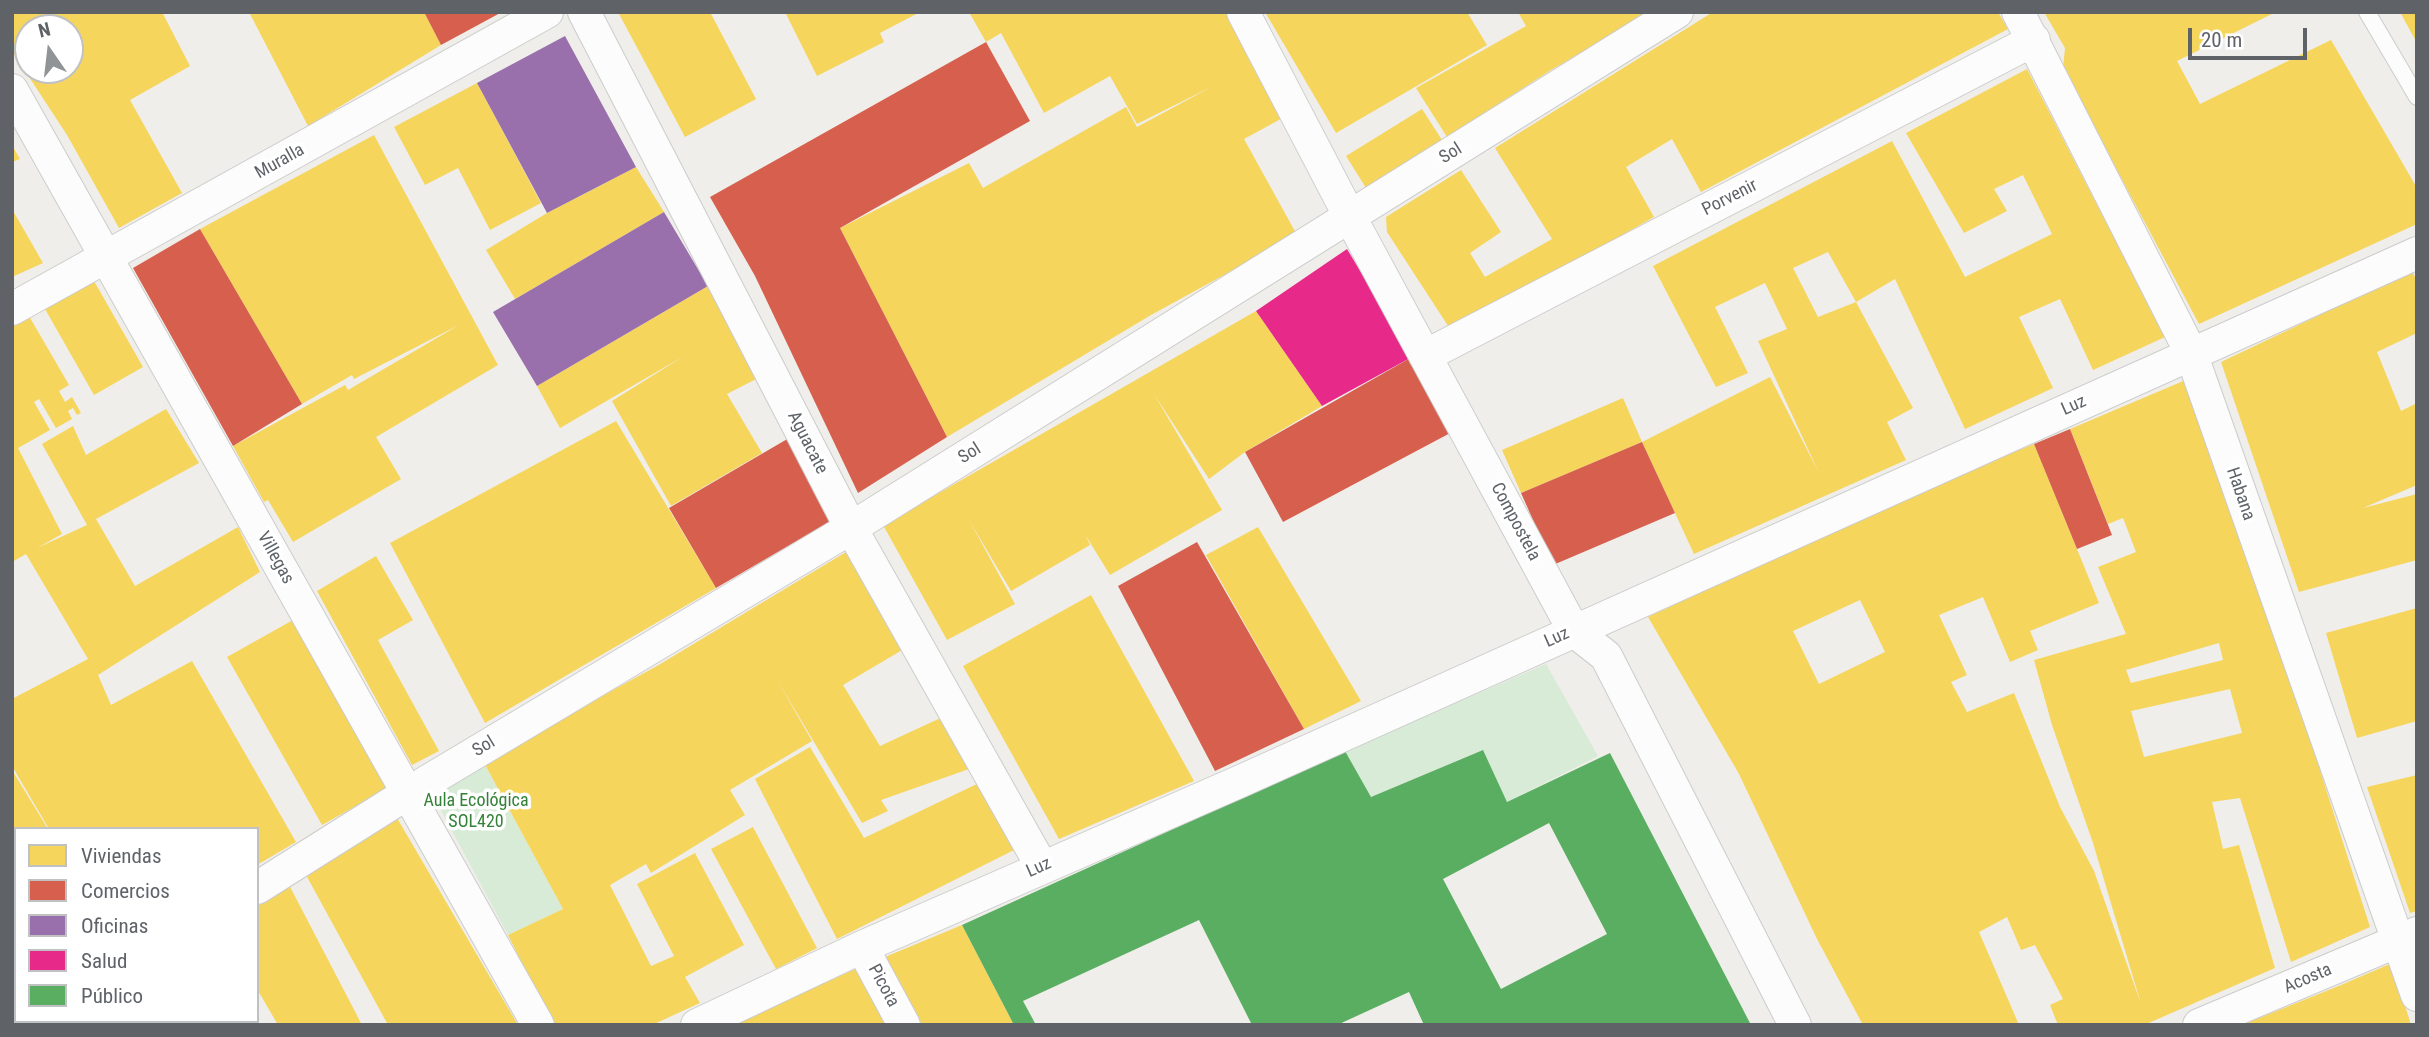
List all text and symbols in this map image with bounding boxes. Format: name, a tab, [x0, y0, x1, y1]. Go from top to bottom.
north arrow	[14, 14, 84, 84]
scale bar	[2191, 14, 2310, 58]
text: N	[36, 18, 53, 43]
text: 20 m	[2201, 28, 2242, 52]
street label: Sol	[1436, 139, 1466, 169]
street label: Muralla	[252, 140, 308, 184]
street label: Porvenir	[1699, 175, 1761, 221]
street label: Luz	[2058, 391, 2090, 421]
street label: Aguacate	[782, 408, 832, 478]
street label: Sol	[955, 439, 985, 469]
street label: Habana	[2221, 465, 2259, 523]
street label: Compostela	[1485, 479, 1545, 565]
street label: Villegas	[252, 528, 298, 588]
street label: Luz	[1541, 623, 1573, 653]
street label: Sol	[469, 732, 499, 762]
park label: Aula Ecológica SOL420	[423, 790, 529, 832]
legend	[14, 827, 259, 1023]
text: Viviendas	[81, 844, 161, 868]
street label: Luz	[1023, 853, 1055, 883]
text: Comercios	[81, 879, 170, 903]
text: Oficinas	[81, 914, 148, 938]
text: Salud	[81, 949, 127, 973]
street label: Acosta	[2281, 959, 2335, 999]
street label: Picota	[863, 961, 903, 1011]
text: Público	[81, 984, 143, 1008]

